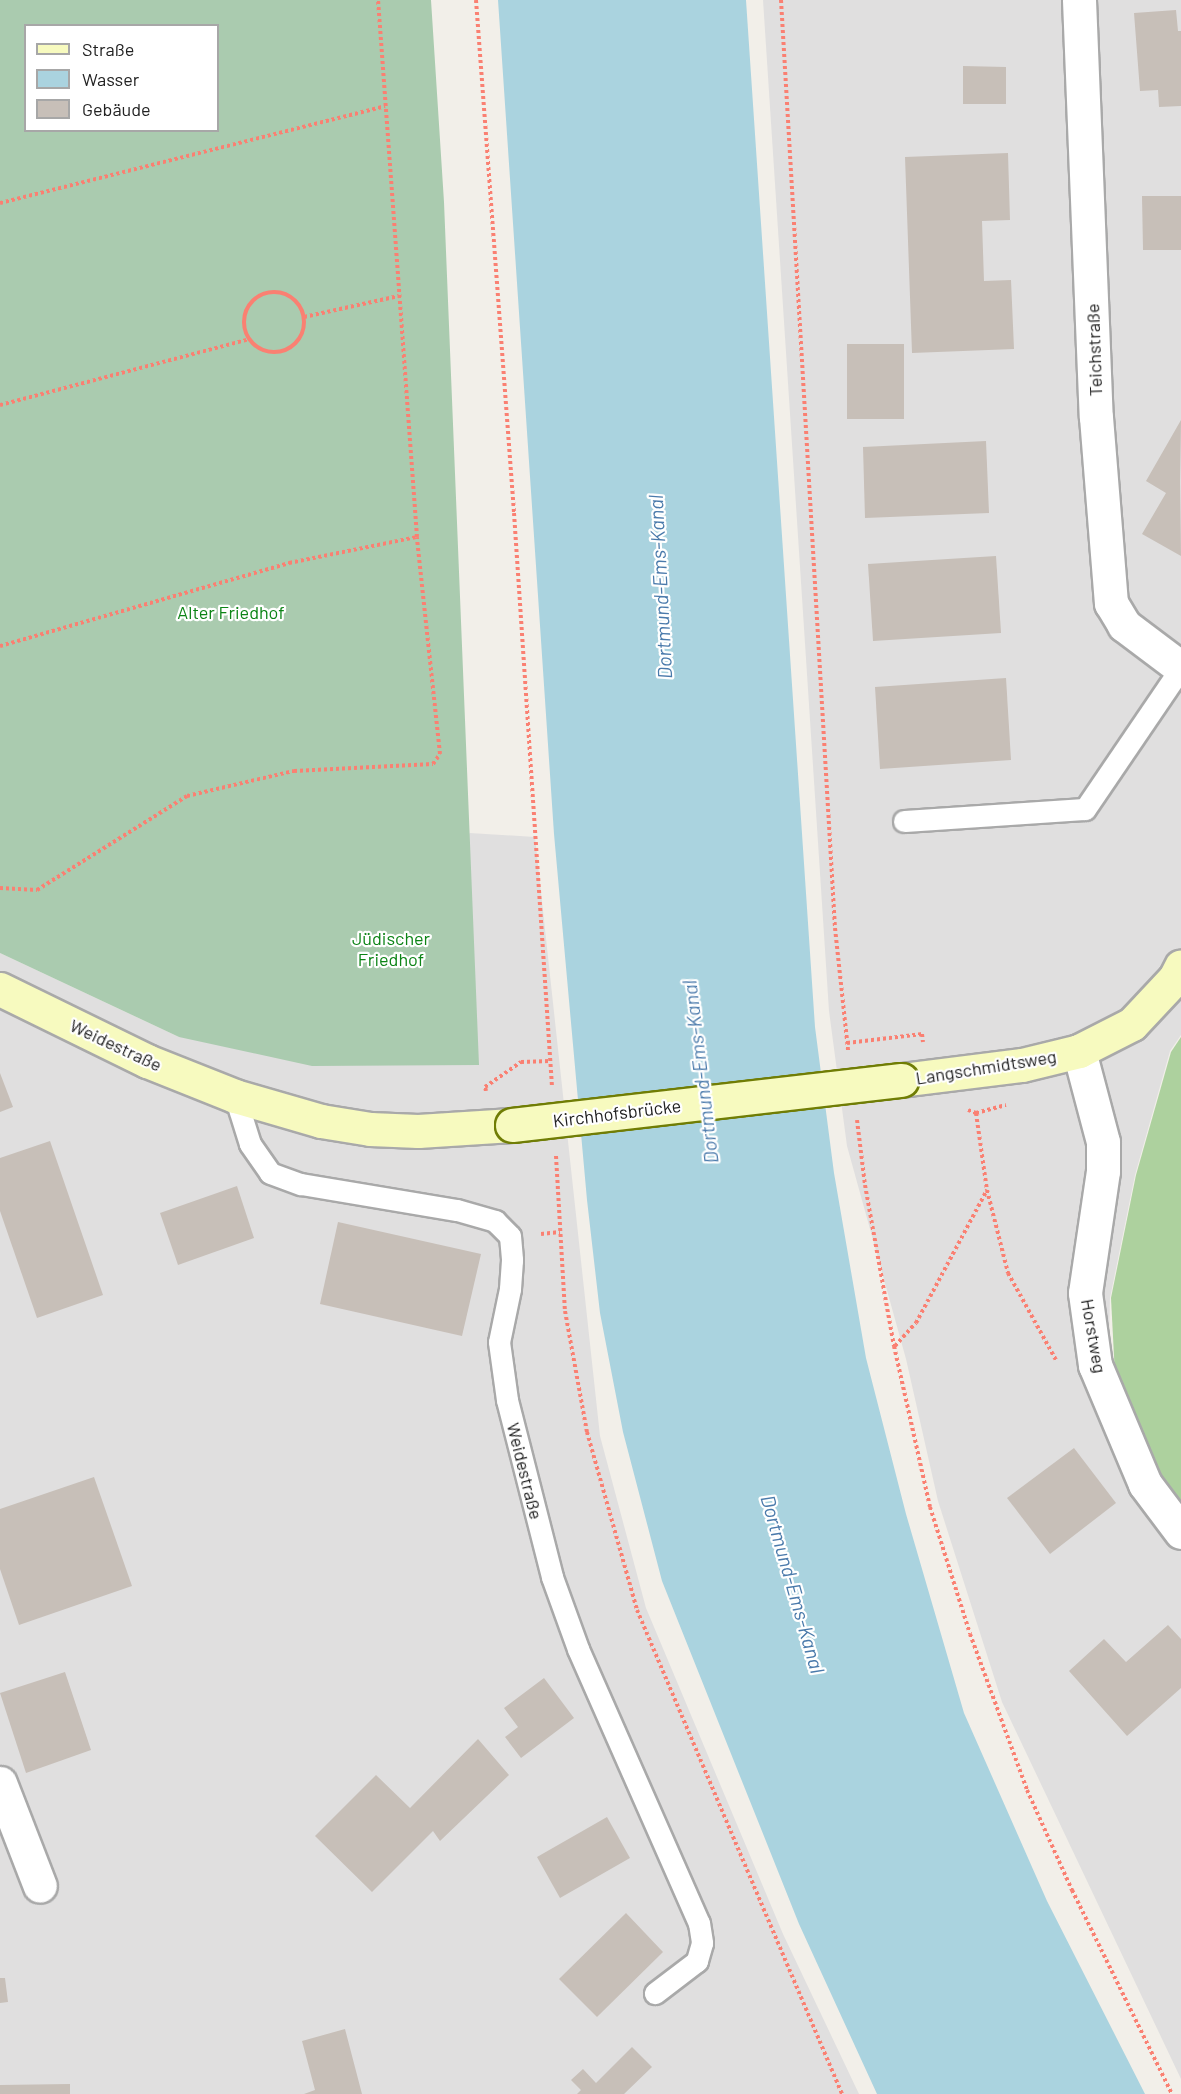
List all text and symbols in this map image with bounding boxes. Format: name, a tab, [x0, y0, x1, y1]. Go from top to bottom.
legend	[24, 24, 219, 132]
text: Straße	[82, 38, 134, 60]
text: Wasser	[82, 68, 139, 90]
text: Gebäude	[82, 98, 151, 120]
street label: Teichstraße	[1082, 303, 1106, 397]
water label: Dortmund-Ems-Kanal	[643, 494, 677, 680]
park label: Alter Friedhof	[177, 601, 285, 623]
park label: Jüdischer Friedhof	[352, 928, 430, 970]
water label: Dortmund-Ems-Kanal	[677, 979, 723, 1165]
street label: Weidestraße	[67, 1014, 165, 1076]
street label: Langschmidtsweg	[914, 1045, 1058, 1089]
street label: Kirchhofsbrücke	[552, 1094, 682, 1132]
street label: Horstweg	[1077, 1297, 1111, 1375]
street label: Weidestraße	[503, 1420, 547, 1522]
water label: Dortmund-Ems-Kanal	[756, 1492, 830, 1676]

